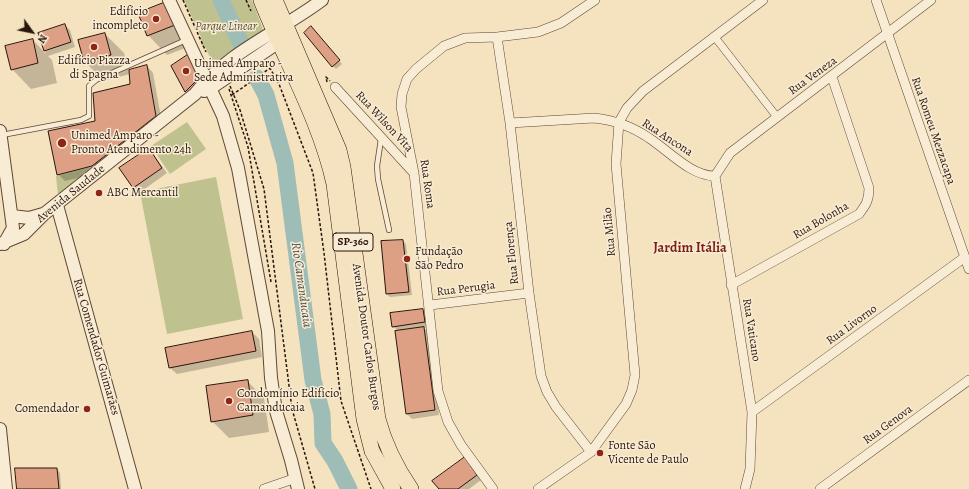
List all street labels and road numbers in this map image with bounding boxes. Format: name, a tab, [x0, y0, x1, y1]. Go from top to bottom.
street label: Rua Veneza	[786, 54, 840, 98]
street label: Rua Romeu Mezzacapa	[908, 75, 958, 187]
street label: Rua Wilson Vita	[352, 89, 416, 155]
street label: Rua Ancona	[639, 116, 695, 160]
street label: Rua Roma	[416, 158, 438, 210]
street label: Avenida Saudade	[34, 162, 108, 226]
street label: Rua Bolonha	[791, 199, 851, 243]
street label: Rua Milão	[601, 207, 619, 257]
street label: Rua Florença	[502, 221, 522, 285]
road number: SP-360	[333, 233, 373, 251]
street label: Avenida Doutor Carlos Burgos	[349, 263, 383, 411]
street label: Rua Comendador Guimarães	[70, 277, 122, 417]
street label: Rua Perugia	[436, 278, 496, 300]
street label: Rua Vaticano	[739, 297, 763, 363]
street label: Rua Livorno	[824, 302, 880, 348]
street label: Rua Genova	[860, 402, 916, 448]

